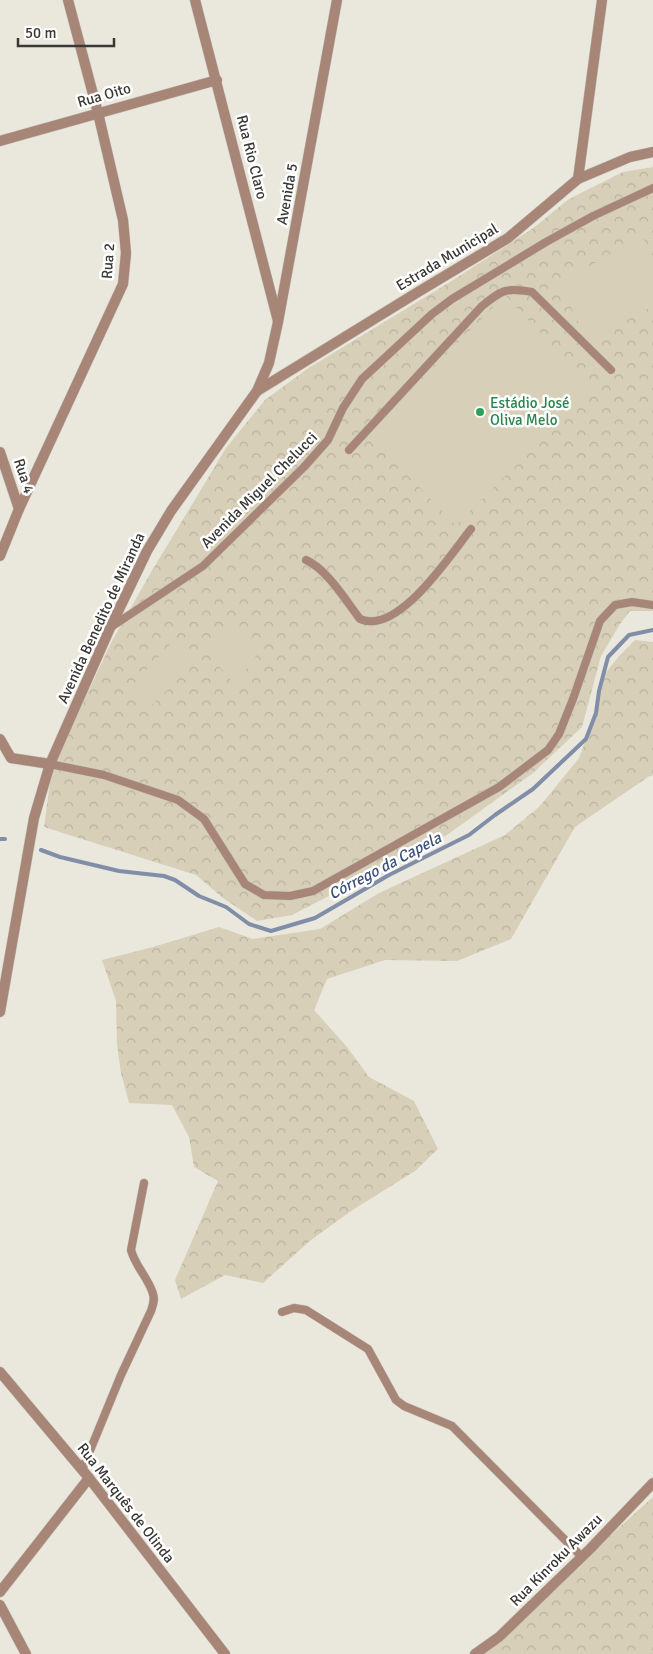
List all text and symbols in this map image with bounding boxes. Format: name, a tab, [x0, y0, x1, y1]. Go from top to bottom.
scale bar	[18, 15, 114, 47]
text: 50 m	[25, 24, 56, 42]
street label: Rua Oito	[75, 79, 133, 111]
street label: Rua Rio Claro	[233, 113, 271, 201]
street label: Avenida 5	[273, 162, 301, 226]
street label: Estrada Municipal	[393, 219, 501, 295]
street label: Rua 2	[98, 242, 118, 280]
place label: Estádio José Oliva Melo	[490, 394, 570, 429]
marker: Estádio José Oliva Melo	[474, 406, 486, 418]
street label: Avenida Miguel Chelucci	[197, 428, 321, 552]
street label: Rua 4	[10, 456, 38, 496]
street label: Avenida Benedito de Miranda	[53, 530, 149, 706]
water label: Córrego da Capela	[325, 827, 446, 904]
street label: Rua Marquês de Olinda	[74, 1439, 178, 1567]
street label: Rua Kinroku Awazu	[506, 1510, 606, 1610]

